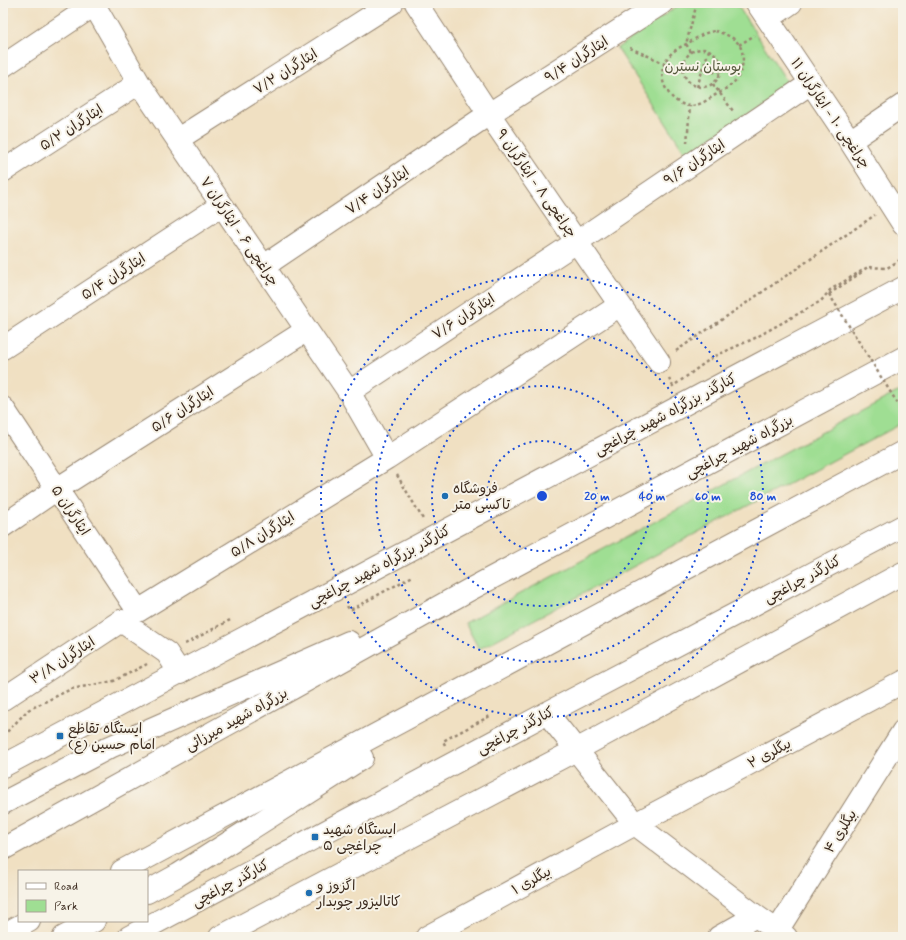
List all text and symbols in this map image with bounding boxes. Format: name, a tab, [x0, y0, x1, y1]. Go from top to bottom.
street label: ایثارگران ۹/۴	[541, 33, 612, 87]
street label: ایثارگران ۷/۲	[250, 45, 321, 99]
street label: چراغچی ۱۰ - ایثارگران ۱۱	[786, 55, 874, 172]
park label: بوستان نسترن	[665, 58, 741, 76]
street label: ایثارگران ۵/۲	[36, 101, 107, 155]
street label: چراغچی ۸ - ایثارگران ۹	[492, 126, 580, 241]
street label: ایثارگران ۹/۶	[660, 136, 729, 190]
street label: ایثارگران ۷/۴	[342, 163, 413, 219]
street label: چراغچی ۶ - ایثارگران ۷	[196, 173, 282, 290]
street label: ایثارگران ۵/۴	[78, 249, 149, 304]
street label: ایثارگران ۷/۶	[429, 290, 498, 344]
street label: کنارگذر بزرگراه شهید چراغچی	[591, 369, 739, 459]
street label: ایثارگران ۵/۶	[148, 383, 217, 437]
street label: بزرگراه شهید چراغچی	[683, 411, 795, 481]
place label: فروشگاه تاکسی متر	[452, 480, 511, 514]
street label: ایثارگران ۵	[47, 482, 93, 539]
centre of rings	[535, 489, 549, 503]
text: 20 m	[584, 489, 610, 505]
text: 40 m	[639, 489, 666, 505]
text: 60 m	[695, 489, 721, 505]
text: 80 m	[750, 489, 777, 505]
marker: فروشگاه تاکسی متر	[440, 491, 450, 501]
street label: ایثارگران ۵/۸	[227, 508, 298, 562]
street label: کنارگذر بزرگراه شهید چراغچی	[305, 522, 454, 612]
street label: کنارگذر چراغچی	[761, 552, 844, 608]
street label: ایثارگران ۳/۸	[27, 633, 99, 689]
street label: بزرگراه شهید میرزائی	[182, 684, 291, 755]
street label: کنارگذر چراغچی	[474, 703, 557, 759]
place label: ایستگاه تقاظع امام حسین (ع)	[68, 720, 155, 755]
marker: ایستگاه تقاظع امام حسین (ع)	[55, 731, 65, 741]
street label: بیگلری ۲	[745, 735, 794, 773]
street label: بیگلری ۴	[821, 806, 861, 857]
place label: ایستگاه شهید چراغچی ۵	[323, 821, 396, 855]
marker: ایستگاه شهید چراغچی ۵	[310, 832, 320, 842]
street label: کنارگذر چراغچی	[189, 856, 272, 912]
street label: بیگلری ۱	[509, 863, 554, 899]
legend	[18, 870, 148, 922]
place label: اگزوز و کاتالیزور چوبدار	[316, 877, 400, 911]
text: Road	[54, 879, 78, 895]
marker: اگزوز و کاتالیزور چوبدار	[304, 888, 314, 898]
text: Park	[54, 899, 78, 915]

